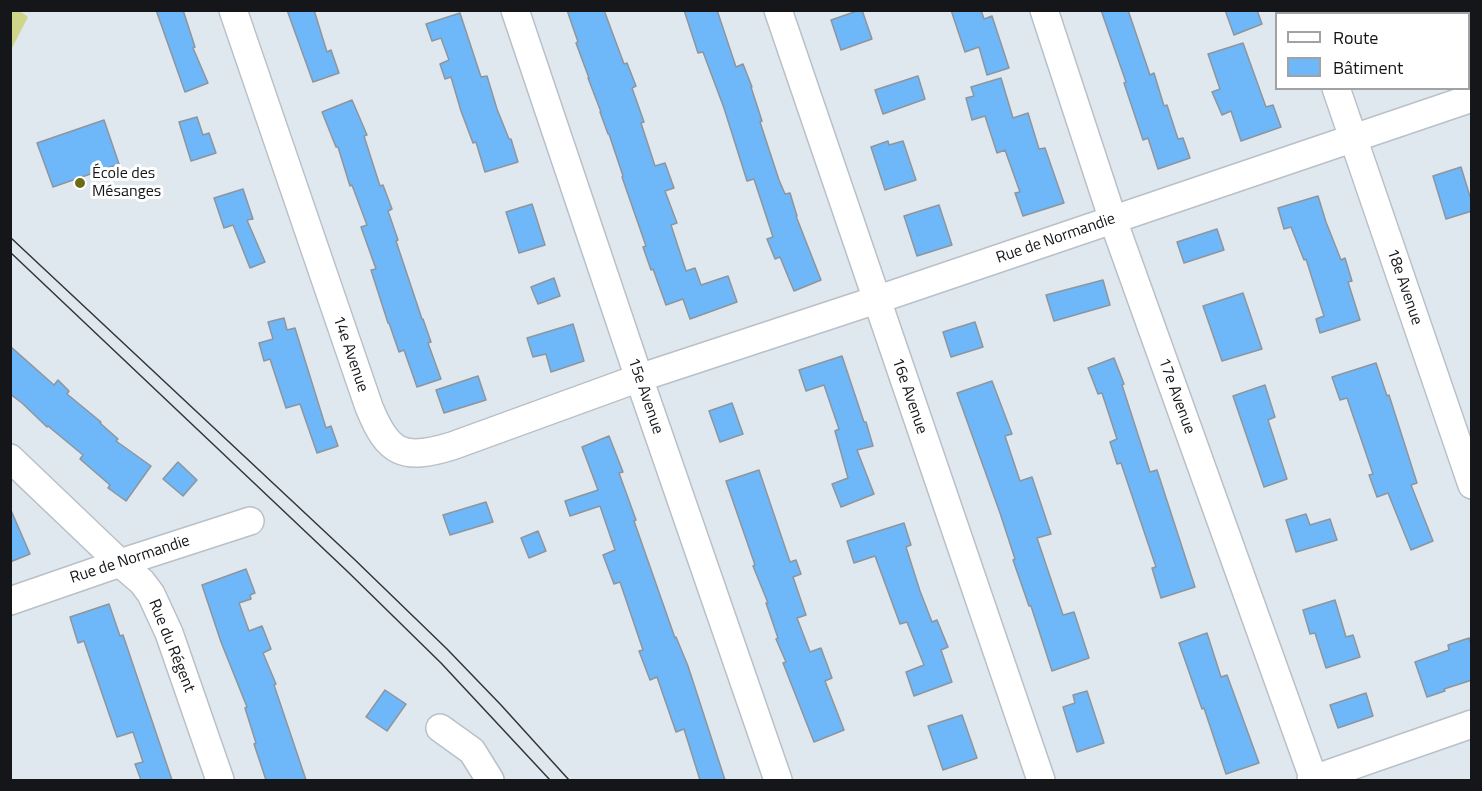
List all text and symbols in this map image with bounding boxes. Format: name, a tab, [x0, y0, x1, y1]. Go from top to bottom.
legend	[1275, 12, 1470, 90]
text: Route	[1333, 24, 1378, 51]
text: Bâtiment	[1333, 54, 1403, 81]
place label: École des Mésanges	[92, 164, 161, 202]
marker: École des Mésanges	[73, 176, 87, 190]
street label: Rue de Normandie	[994, 210, 1118, 268]
street label: 18e Avenue	[1382, 246, 1426, 328]
street label: 14e Avenue	[328, 313, 372, 395]
street label: 15e Avenue	[623, 355, 667, 437]
street label: 16e Avenue	[887, 355, 931, 437]
street label: 17e Avenue	[1153, 355, 1199, 437]
street label: Rue de Normandie	[68, 532, 192, 588]
street label: Rue du Régent	[144, 597, 198, 695]

